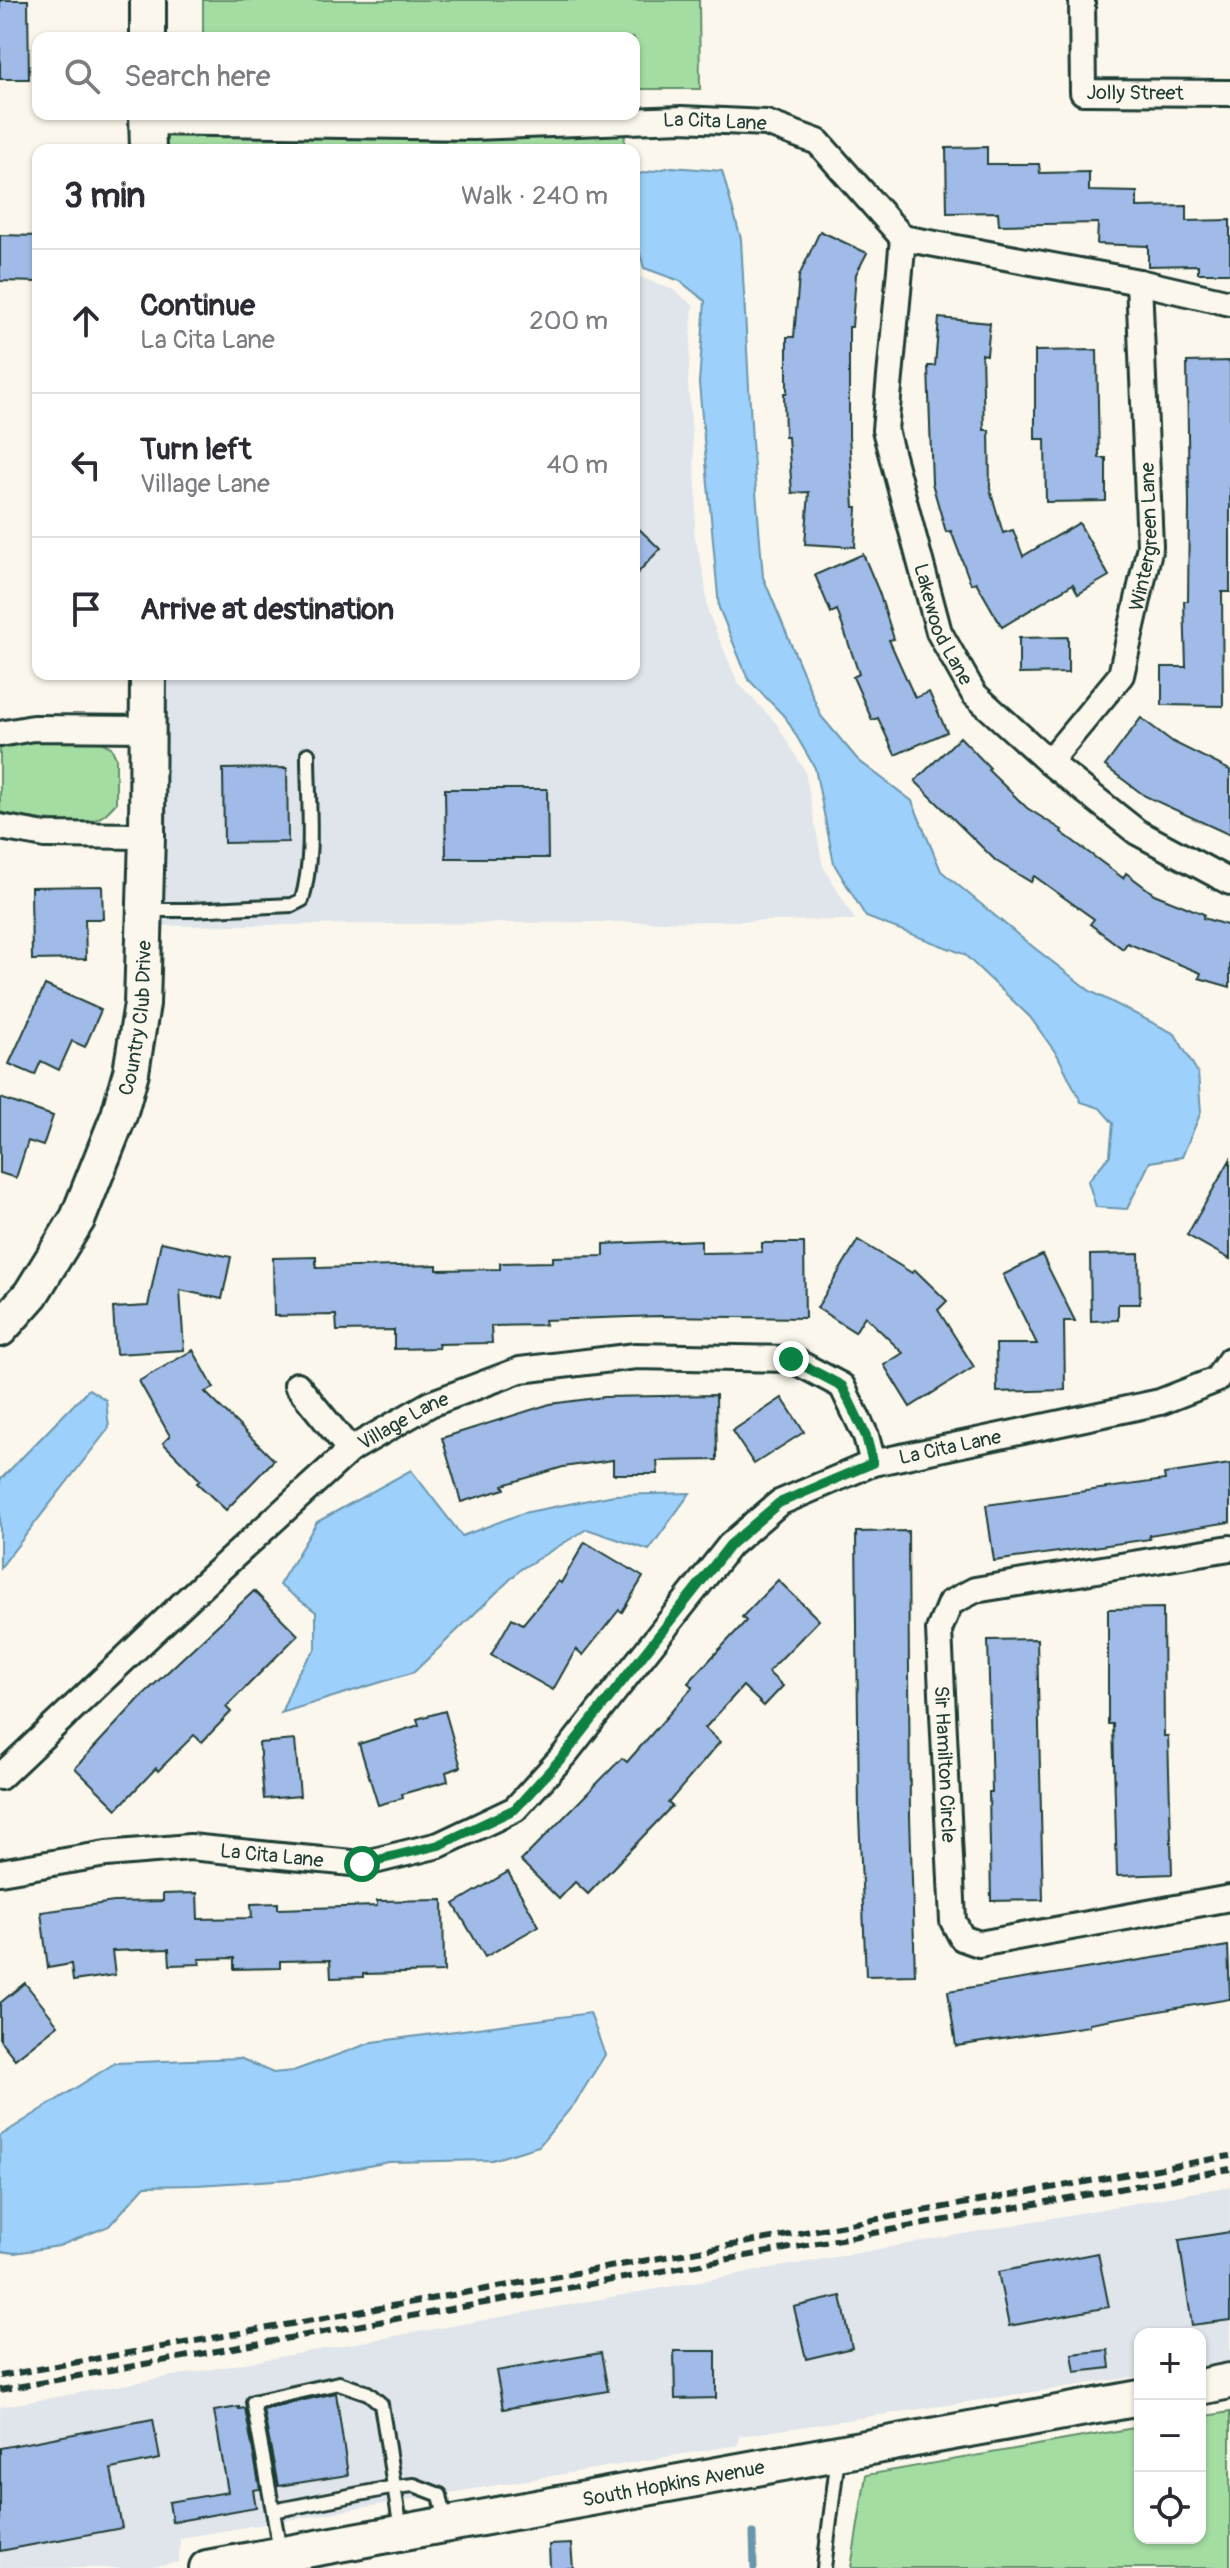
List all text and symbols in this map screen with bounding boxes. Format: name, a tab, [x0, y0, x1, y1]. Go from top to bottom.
search box	[32, 32, 640, 120]
icon: search	[60, 54, 104, 98]
text: Search here	[124, 58, 271, 95]
street label: Jolly Street	[1086, 80, 1185, 105]
street label: La Cita Lane	[662, 106, 767, 136]
text: 3 min	[64, 175, 146, 218]
text: Walk · 240 m	[461, 180, 608, 212]
text: Continue	[140, 287, 255, 324]
icon: ahead	[64, 299, 108, 343]
text: 200 m	[529, 305, 608, 337]
text: La Cita Lane	[140, 324, 275, 356]
text: Turn left	[140, 431, 251, 468]
icon: left	[64, 443, 108, 487]
text: 40 m	[546, 449, 608, 481]
street label: Wintergreen Lane	[1123, 462, 1162, 613]
text: Village Lane	[140, 468, 270, 500]
street label: Lakewood Lane	[909, 561, 979, 689]
icon: arrive	[64, 587, 108, 631]
text: Arrive at destination	[140, 591, 394, 628]
street label: Country Club Drive	[113, 940, 156, 1098]
route end	[773, 1341, 809, 1377]
street label: Village Lane	[353, 1386, 452, 1455]
street label: La Cita Lane	[897, 1424, 1003, 1470]
street label: Sir Hamilton Circle	[929, 1685, 962, 1843]
street label: La Cita Lane	[219, 1838, 325, 1873]
route start	[344, 1846, 380, 1882]
map controls	[1134, 2328, 1206, 2544]
button: +	[1134, 2328, 1206, 2400]
button: −	[1134, 2400, 1206, 2472]
street label: South Hopkins Avenue	[580, 2454, 767, 2512]
button: locate	[1134, 2472, 1206, 2544]

